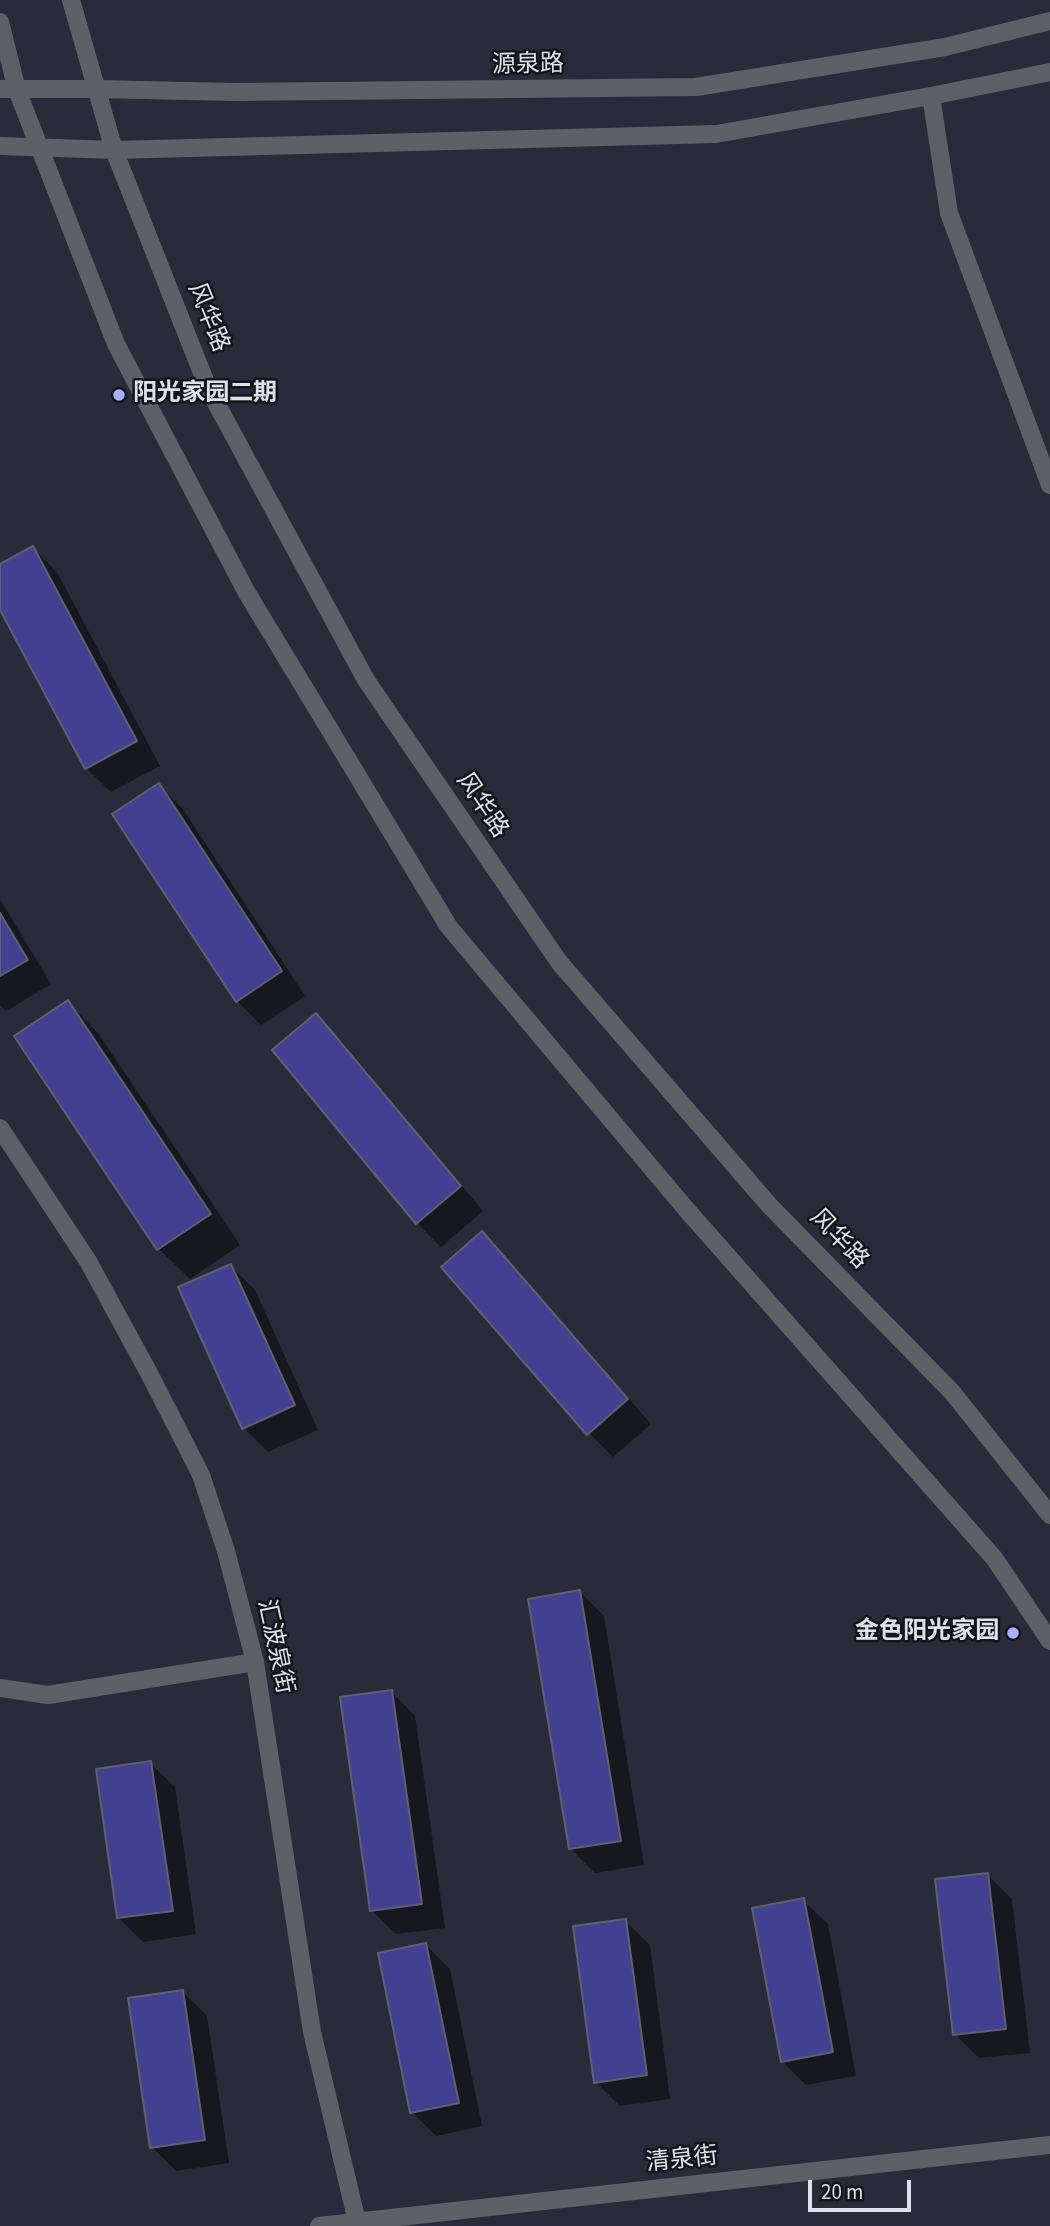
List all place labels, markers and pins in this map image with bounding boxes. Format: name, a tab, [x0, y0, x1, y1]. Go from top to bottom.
place label: 阳光家园二期	[133, 381, 277, 409]
marker: 阳光家园二期	[111, 387, 127, 403]
place label: 金色阳光家园	[855, 1619, 999, 1647]
marker: 金色阳光家园	[1005, 1625, 1021, 1641]

